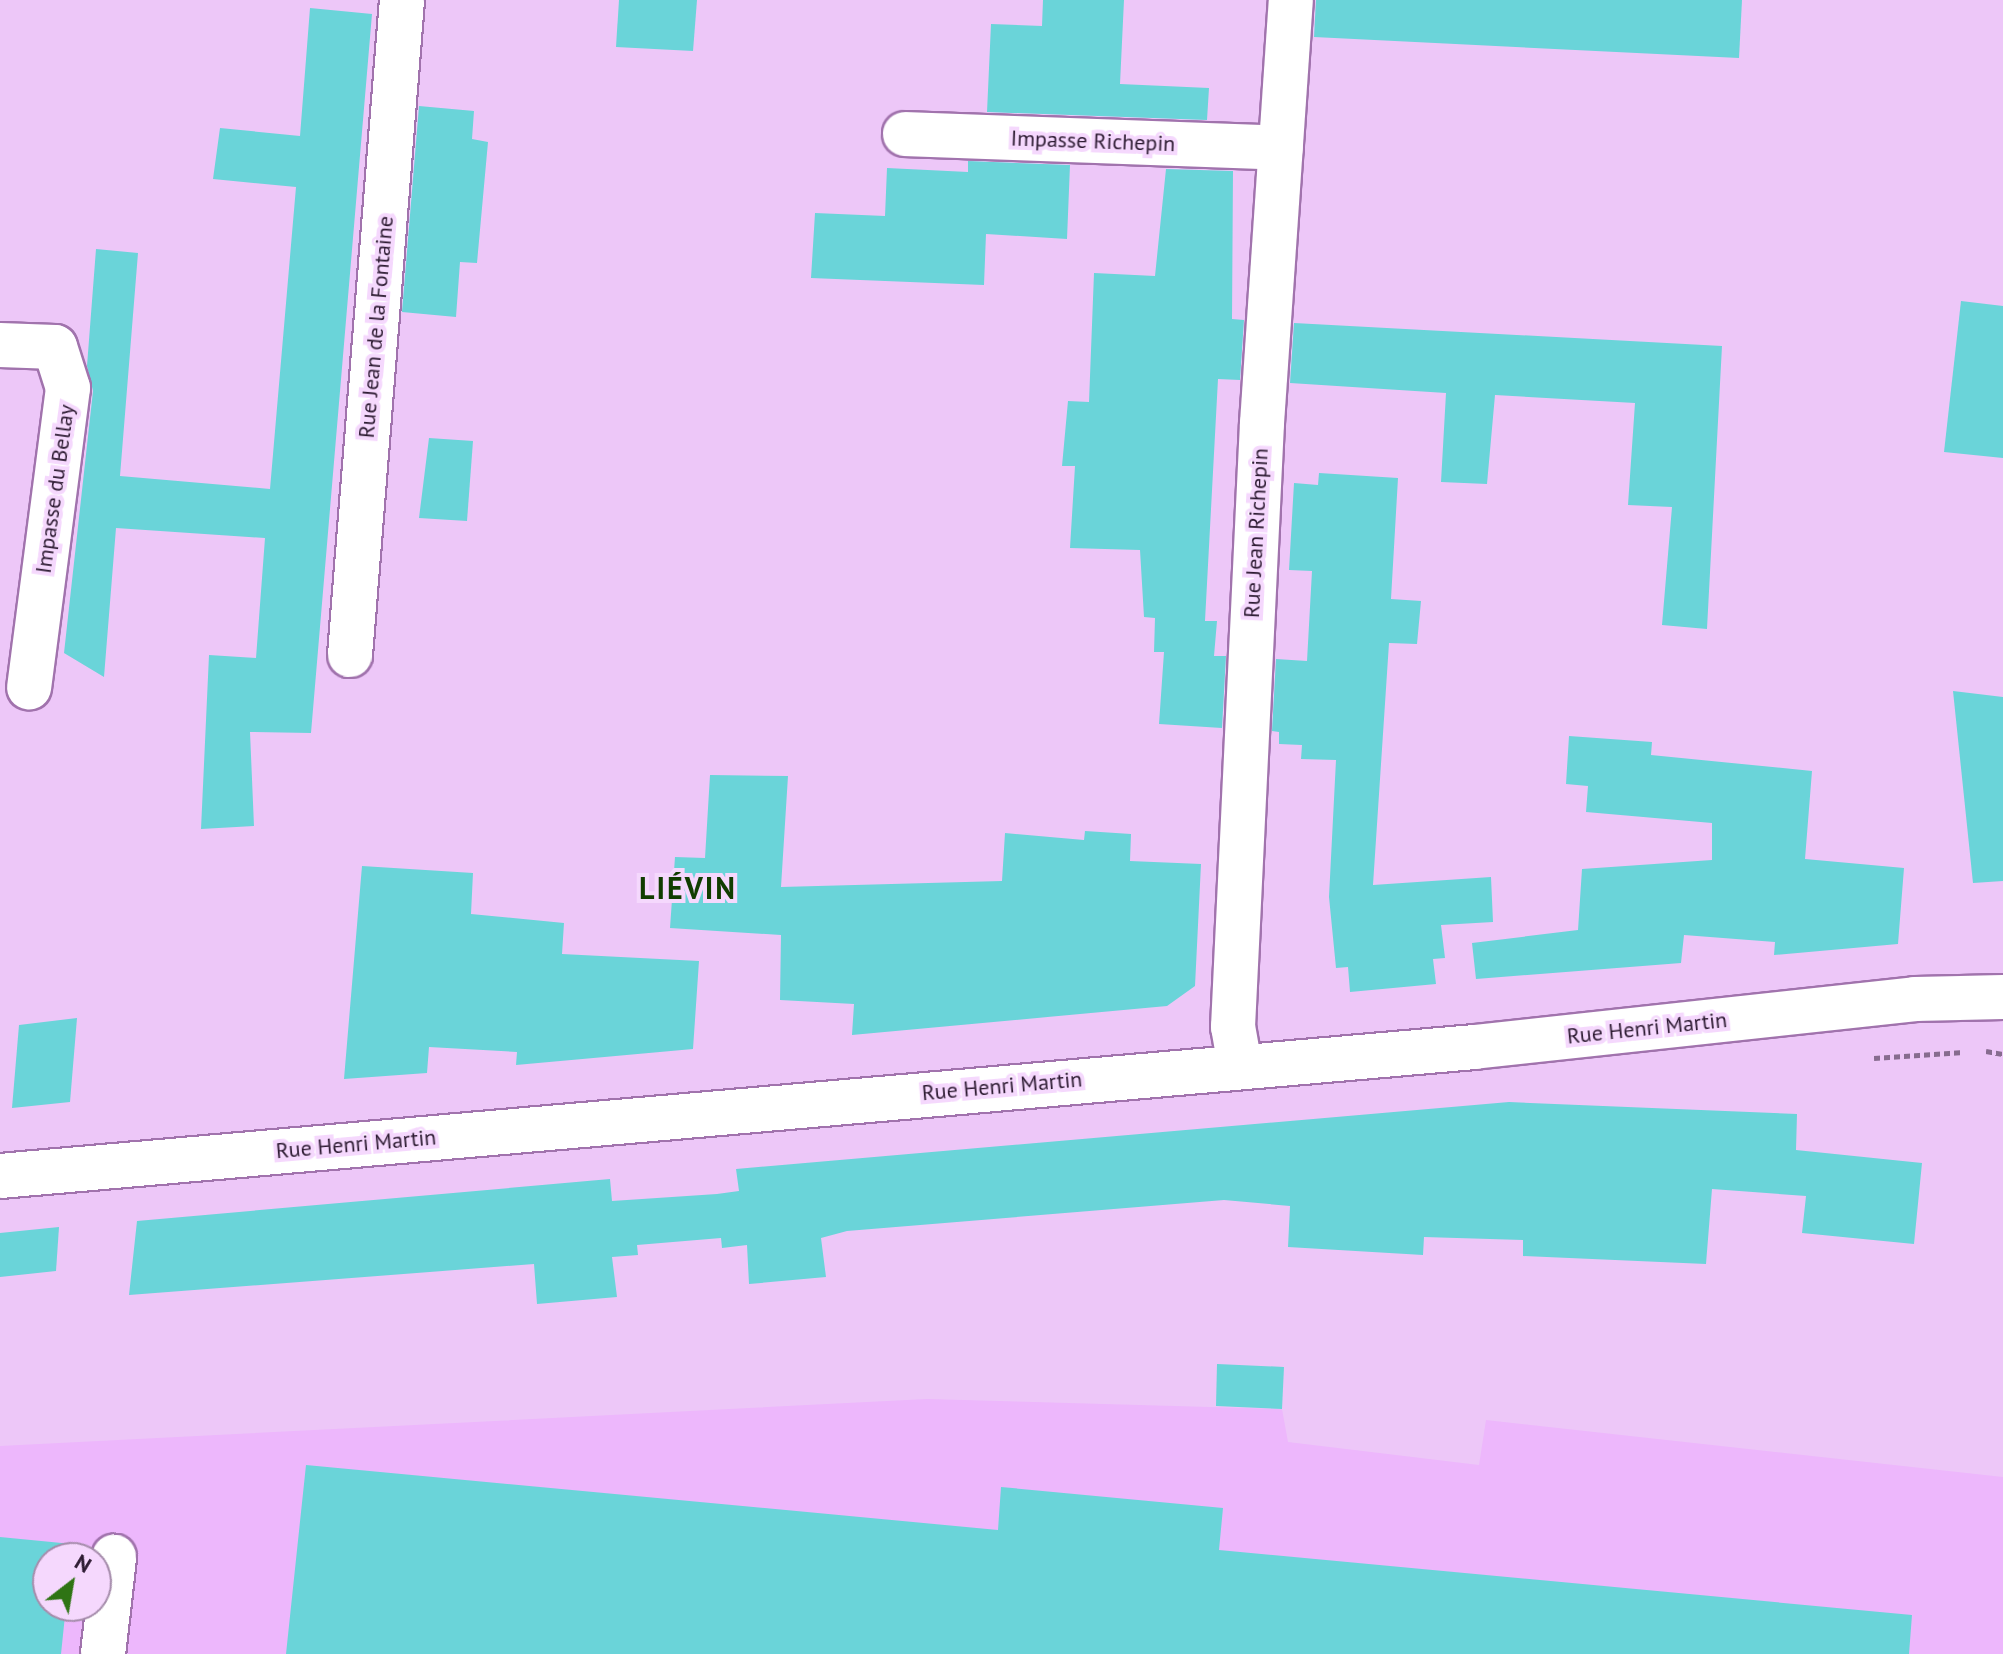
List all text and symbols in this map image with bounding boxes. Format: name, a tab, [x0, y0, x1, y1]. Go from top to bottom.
street label: Impasse Richepin	[1010, 125, 1176, 157]
street label: Rue Jean de la Fontaine	[353, 215, 399, 439]
street label: Impasse du Bellay	[30, 403, 80, 575]
street label: Rue Jean Richepin	[1238, 447, 1274, 619]
district label: LIÉVIN	[639, 870, 737, 906]
street label: Rue Henri Martin	[1566, 1006, 1728, 1050]
street label: Rue Henri Martin	[921, 1066, 1083, 1106]
street label: Rue Henri Martin	[275, 1124, 437, 1164]
north arrow	[32, 1542, 112, 1622]
text: N	[70, 1547, 97, 1579]

